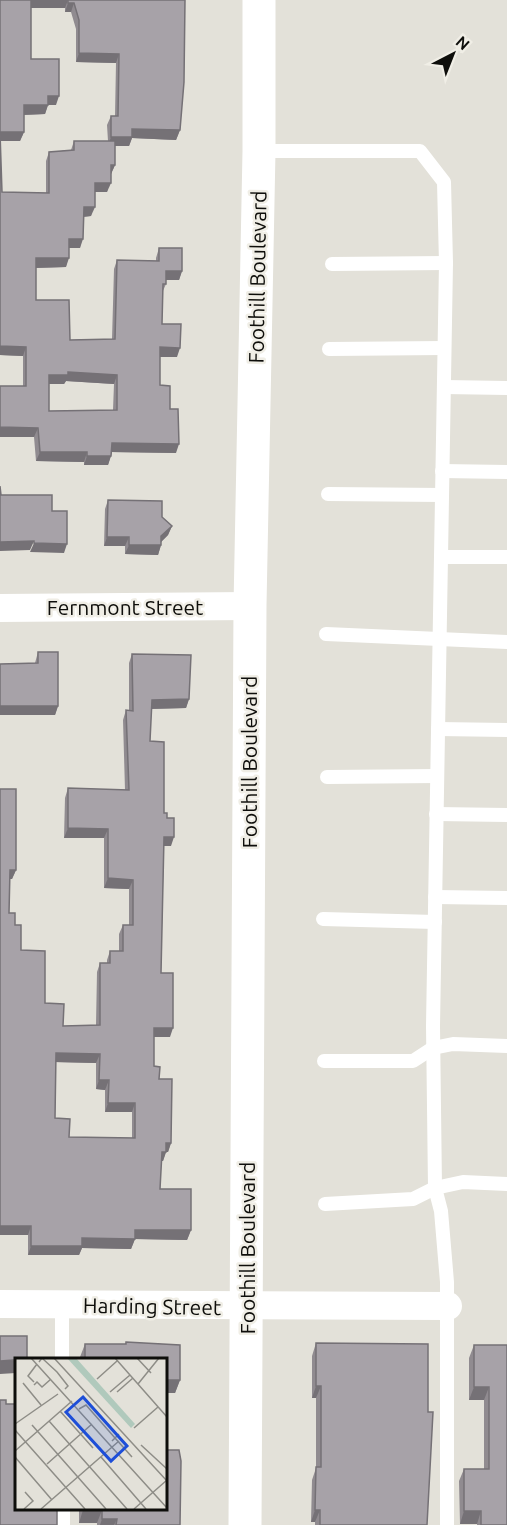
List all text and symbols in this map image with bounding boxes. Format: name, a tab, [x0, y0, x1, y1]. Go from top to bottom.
north arrow	[423, 24, 483, 84]
text: N	[453, 32, 473, 54]
street label: Foothill Boulevard	[243, 190, 271, 364]
street label: Fernmont Street	[47, 595, 203, 619]
street label: Foothill Boulevard	[237, 676, 261, 848]
street label: Foothill Boulevard	[235, 1162, 259, 1334]
street label: Harding Street	[83, 1293, 221, 1319]
inset map	[15, 1358, 166, 1510]

